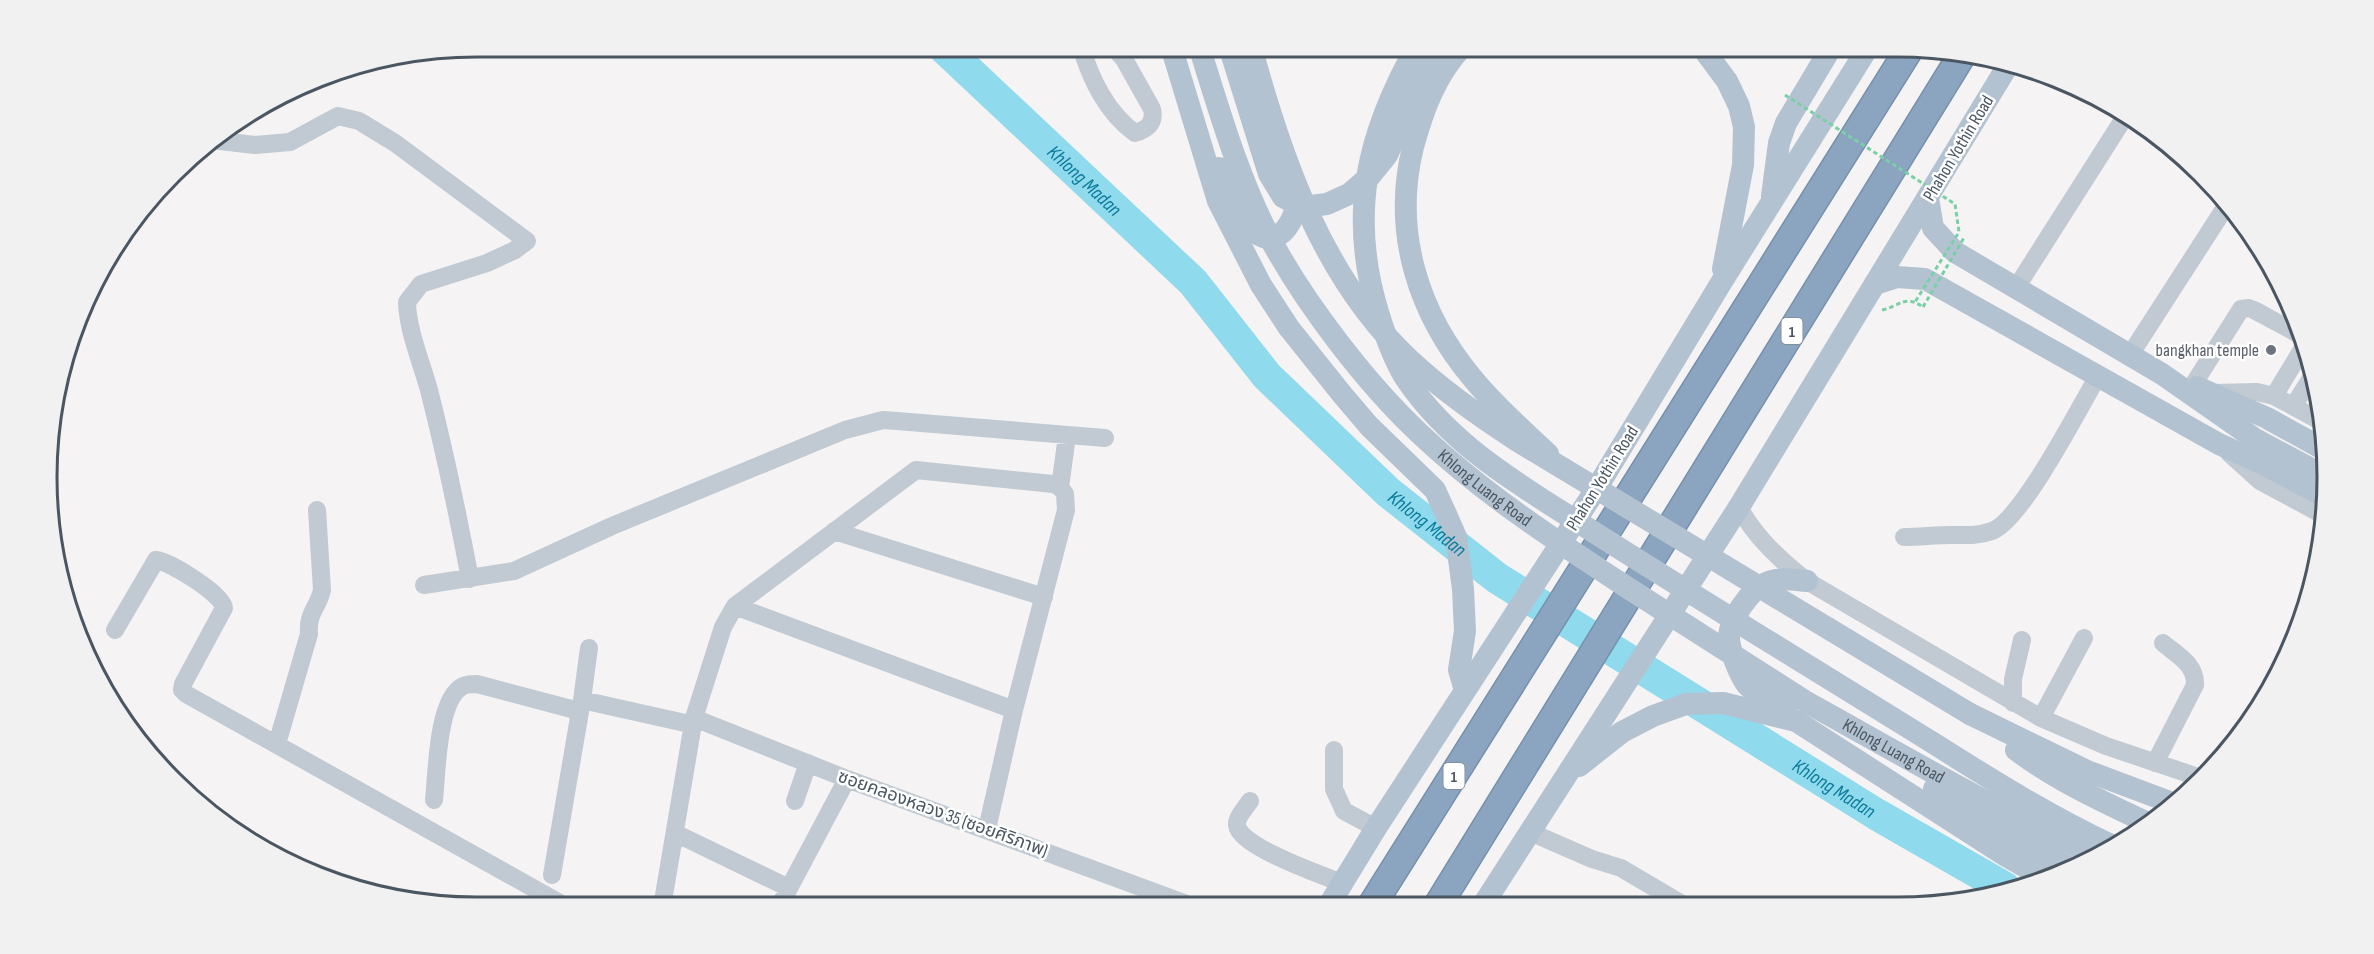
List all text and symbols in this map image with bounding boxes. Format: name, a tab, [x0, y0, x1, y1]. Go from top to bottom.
street label: Phahon Yothin Road	[1919, 92, 1998, 205]
water label: Khlong Madan	[1042, 140, 1126, 222]
road number: 1	[1782, 318, 1802, 344]
place label: bangkhan temple	[2156, 340, 2259, 361]
marker: bangkhan temple	[2264, 343, 2278, 357]
street label: Phahon Yothin Road	[1562, 422, 1643, 534]
street label: Khlong Luang Road	[1433, 445, 1536, 531]
water label: Khlong Madan	[1383, 486, 1471, 562]
street label: Khlong Luang Road	[1839, 714, 1948, 788]
water label: Khlong Madan	[1788, 754, 1880, 824]
road number: 1	[1444, 763, 1464, 789]
street label: ซอยคลองหลวง 35 (ซอยศิริภาพ)	[835, 766, 1051, 861]

